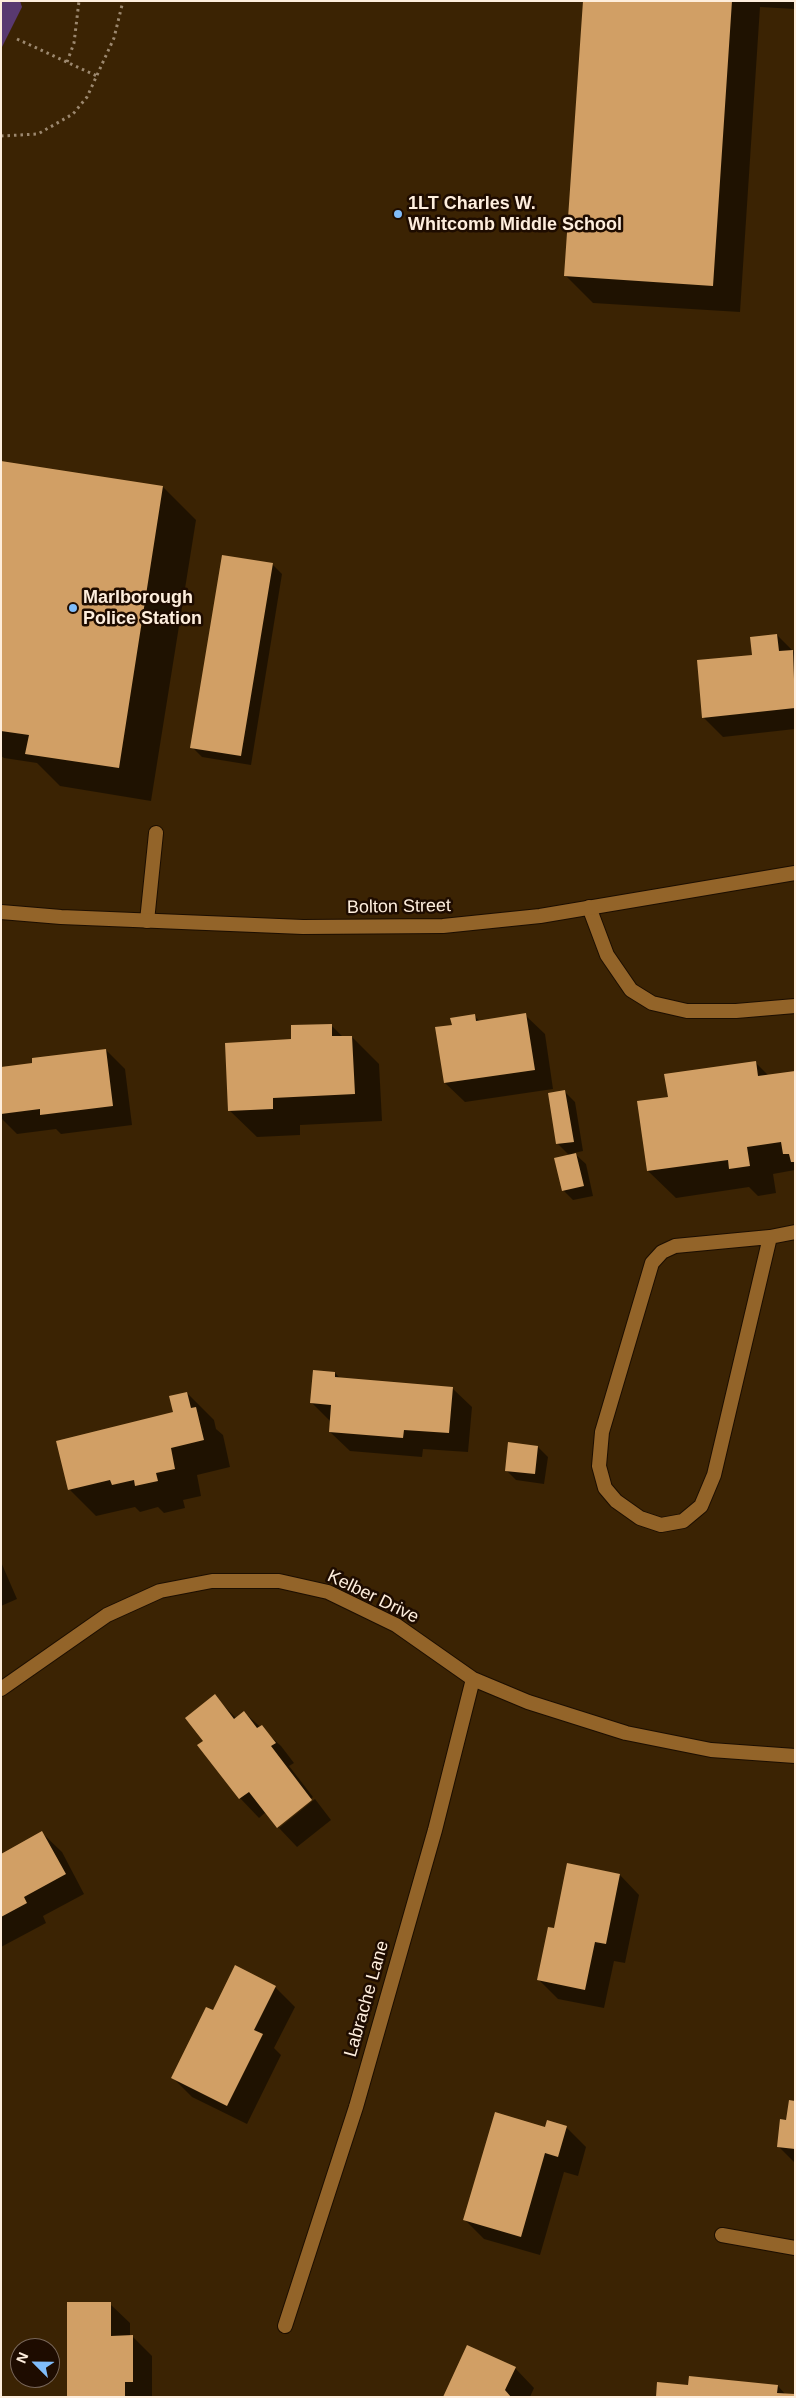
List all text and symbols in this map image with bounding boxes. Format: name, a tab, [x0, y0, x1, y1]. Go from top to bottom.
place label: 1LT Charles W. Whitcomb Middle School	[408, 193, 622, 235]
marker: 1LT Charles W. Whitcomb Middle School	[392, 208, 404, 220]
place label: Marlborough Police Station	[83, 587, 202, 630]
marker: Marlborough Police Station	[67, 602, 79, 614]
street label: Bolton Street	[347, 895, 451, 919]
street label: Kelber Drive	[324, 1566, 422, 1628]
street label: Labrache Lane	[340, 1938, 394, 2060]
north arrow	[10, 2338, 60, 2388]
text: N	[13, 2350, 31, 2365]

